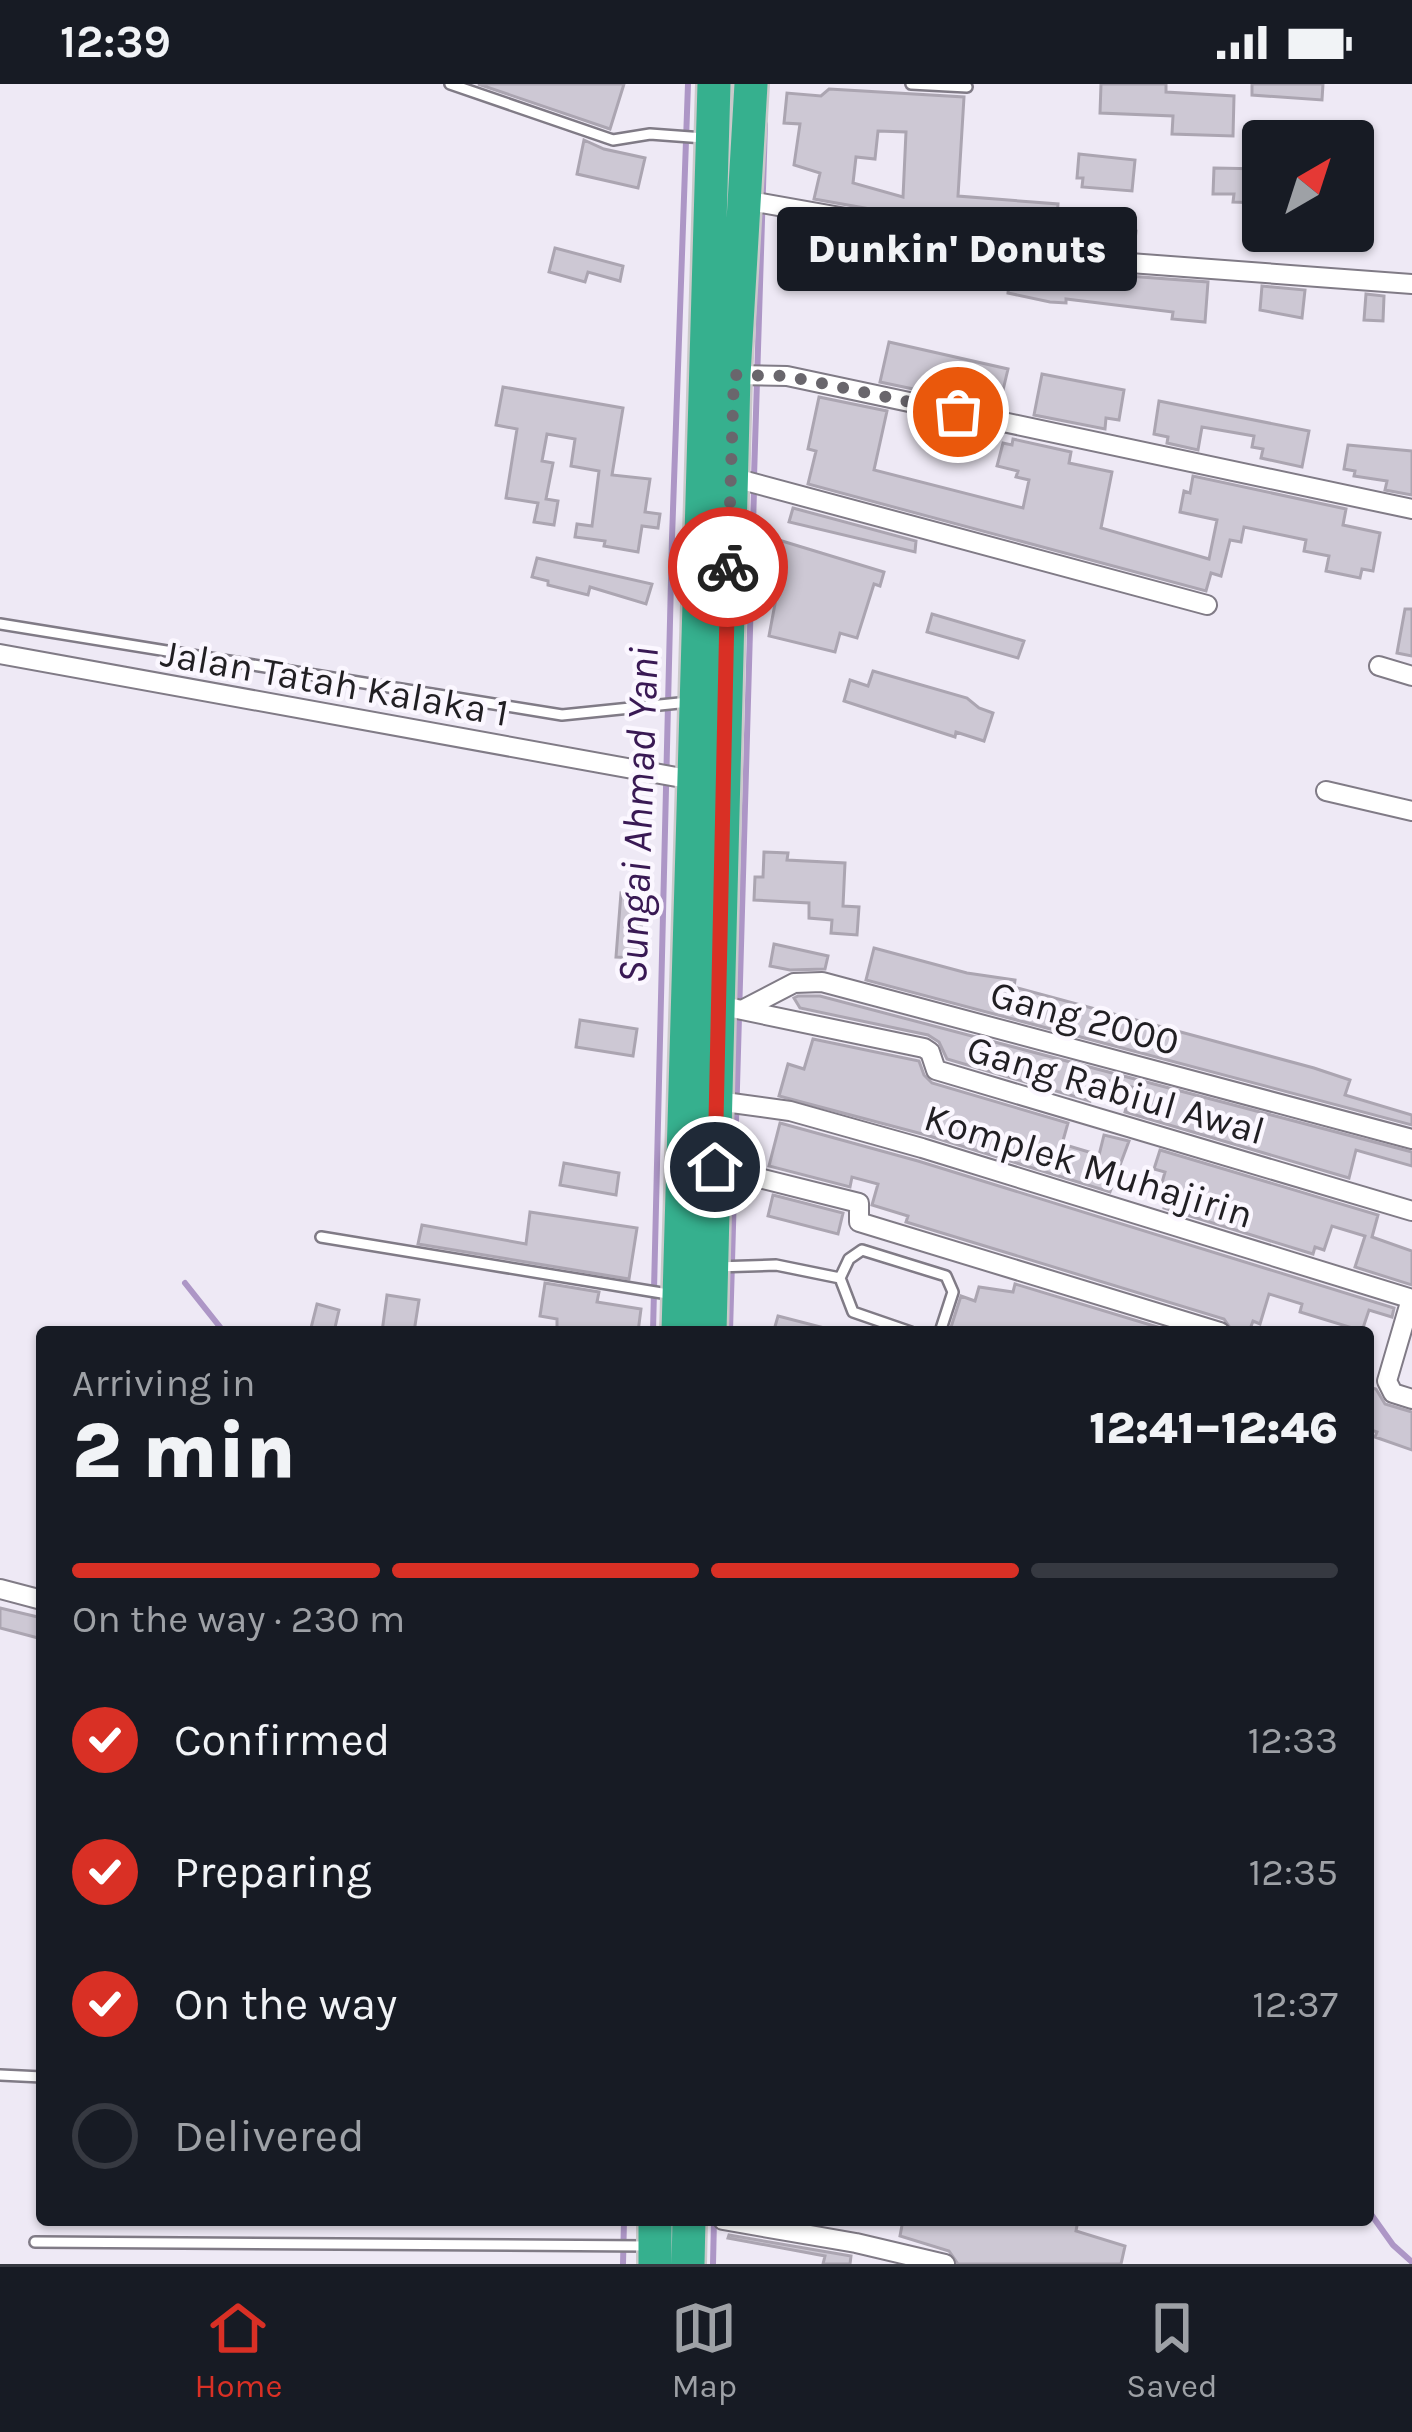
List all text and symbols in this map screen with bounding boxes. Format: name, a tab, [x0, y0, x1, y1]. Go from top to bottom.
text: 12:39	[60, 16, 171, 68]
north arrow	[1242, 120, 1374, 252]
map controls	[1242, 120, 1374, 252]
callout: Dunkin' Donuts	[778, 208, 1138, 292]
text: Dunkin' Donuts	[808, 226, 1106, 272]
pin	[907, 361, 1009, 463]
icon: bag	[925, 379, 991, 445]
courier	[668, 507, 788, 627]
icon: bike	[695, 534, 761, 600]
street label: Jalan Tatah Kalaka 1	[157, 630, 512, 736]
water label: Sungai Ahmad Yani	[607, 645, 669, 985]
street label: Gang 2000	[985, 971, 1184, 1065]
street label: Gang Rabiul Awal	[962, 1025, 1270, 1154]
street label: Komplek Muhajirin	[919, 1094, 1259, 1238]
pin	[664, 1116, 766, 1218]
icon: home	[682, 1134, 748, 1200]
text: Arriving in	[72, 1360, 255, 1406]
text: 12:41–12:46	[1089, 1402, 1338, 1454]
text: 2 min	[72, 1405, 296, 1497]
text: On the way · 230 m	[72, 1596, 405, 1642]
icon: check	[72, 1707, 138, 1773]
text: Confirmed	[174, 1714, 390, 1766]
text: 12:33	[1247, 1717, 1338, 1763]
icon: check	[72, 1839, 138, 1905]
text: Preparing	[174, 1846, 372, 1898]
text: 12:35	[1248, 1849, 1338, 1895]
icon: check	[72, 1971, 138, 2037]
text: On the way	[174, 1978, 397, 2030]
text: 12:37	[1252, 1981, 1338, 2027]
text: Delivered	[174, 2110, 365, 2162]
tab: Home	[194, 2295, 282, 2405]
tab: Map	[671, 2295, 737, 2405]
tab: Saved	[1126, 2295, 1218, 2405]

